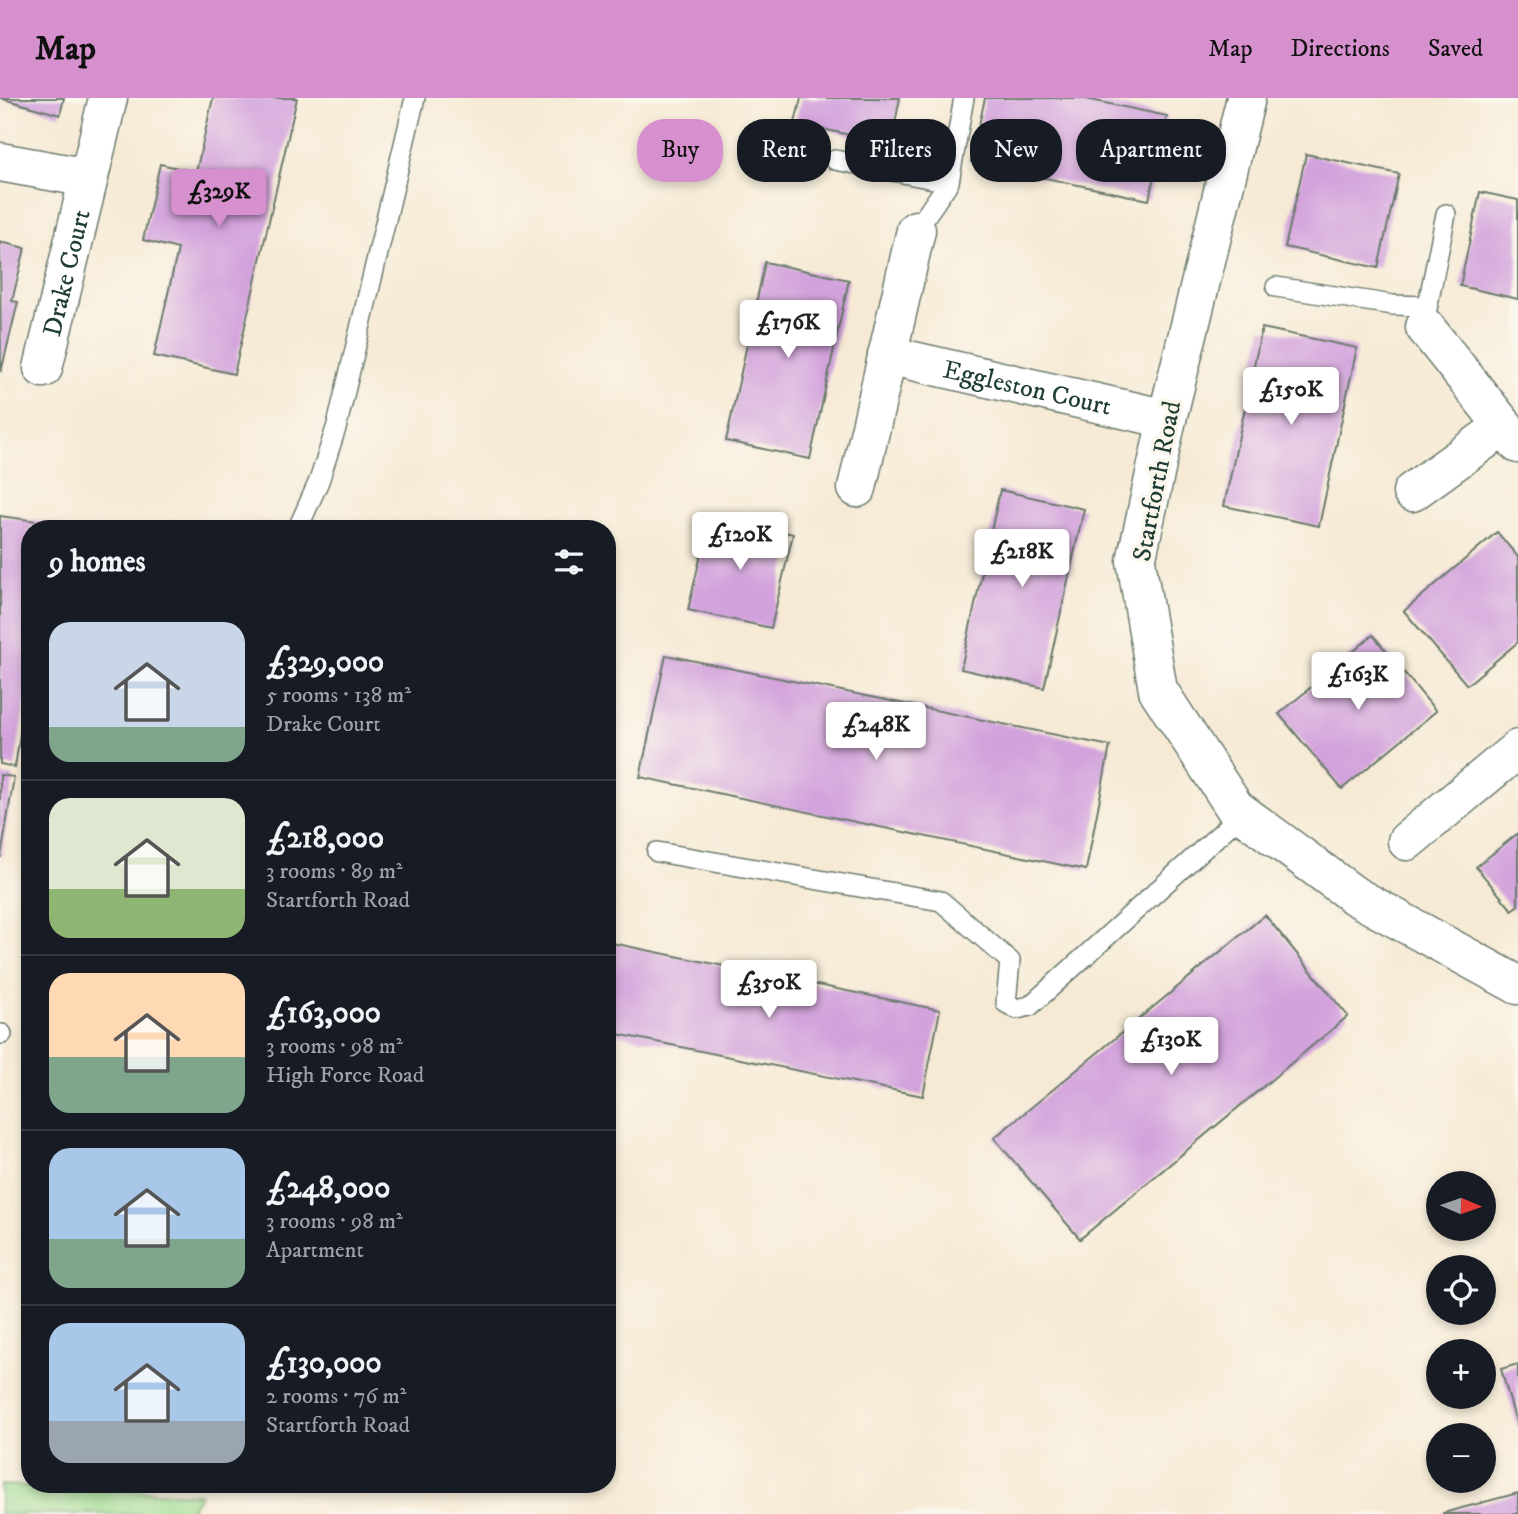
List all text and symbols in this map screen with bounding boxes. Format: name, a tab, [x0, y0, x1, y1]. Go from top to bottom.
text: Map	[35, 29, 96, 70]
text: Map	[1208, 34, 1253, 64]
text: Directions	[1291, 34, 1390, 64]
text: Saved	[1428, 34, 1483, 64]
chip: Buy	[637, 119, 723, 182]
chip: Rent	[737, 119, 831, 182]
chip: Filters	[845, 119, 956, 182]
chip: New	[970, 119, 1062, 182]
chip: Apartment	[1076, 119, 1226, 182]
pin: £329K	[170, 170, 268, 229]
text: £329K	[187, 177, 251, 206]
street label: Drake Court	[36, 206, 99, 340]
pin: £176K	[739, 300, 837, 360]
text: £176K	[756, 308, 820, 337]
street label: Eggleston Court	[940, 353, 1114, 424]
pin: £150K	[1242, 368, 1340, 427]
text: £150K	[1259, 375, 1323, 404]
street label: Startforth Road	[1126, 398, 1189, 564]
pin: £120K	[691, 512, 789, 572]
text: £120K	[708, 520, 772, 549]
pin: £218K	[973, 530, 1071, 589]
text: £218K	[990, 537, 1054, 566]
icon: filters	[550, 543, 588, 581]
text: 9 homes	[49, 544, 146, 581]
text: £329,000	[266, 644, 384, 681]
icon: home	[105, 650, 189, 734]
pin: £163K	[1309, 652, 1407, 712]
text: £163K	[1328, 660, 1389, 689]
text: 5 rooms · 138 m²	[266, 681, 411, 710]
pin: £248K	[827, 702, 925, 762]
text: Drake Court	[266, 710, 381, 739]
text: £248K	[842, 710, 910, 739]
text: £218,000	[266, 820, 384, 857]
icon: home	[105, 826, 189, 910]
text: 3 rooms · 89 m²	[266, 857, 403, 886]
text: Startforth Road	[266, 886, 410, 915]
pin: £350K	[720, 960, 818, 1020]
text: £350K	[737, 968, 801, 997]
text: £163,000	[266, 995, 381, 1032]
icon: home	[105, 1001, 189, 1085]
pin: £130K	[1122, 1018, 1220, 1077]
text: £130K	[1140, 1025, 1202, 1054]
text: 3 rooms · 98 m²	[266, 1032, 403, 1061]
text: High Force Road	[266, 1061, 424, 1090]
text: £248,000	[266, 1170, 390, 1207]
north arrow	[1426, 1171, 1496, 1241]
map controls	[1426, 1171, 1496, 1493]
icon: home	[105, 1176, 189, 1260]
text: 3 rooms · 98 m²	[266, 1207, 403, 1236]
text: Apartment	[266, 1236, 364, 1265]
button: locate	[1426, 1255, 1496, 1325]
button: +	[1426, 1339, 1496, 1409]
text: £130,000	[266, 1345, 382, 1382]
icon: home	[105, 1351, 189, 1435]
text: 2 rooms · 76 m²	[266, 1382, 406, 1411]
text: Startforth Road	[266, 1411, 410, 1440]
button: −	[1426, 1423, 1496, 1493]

